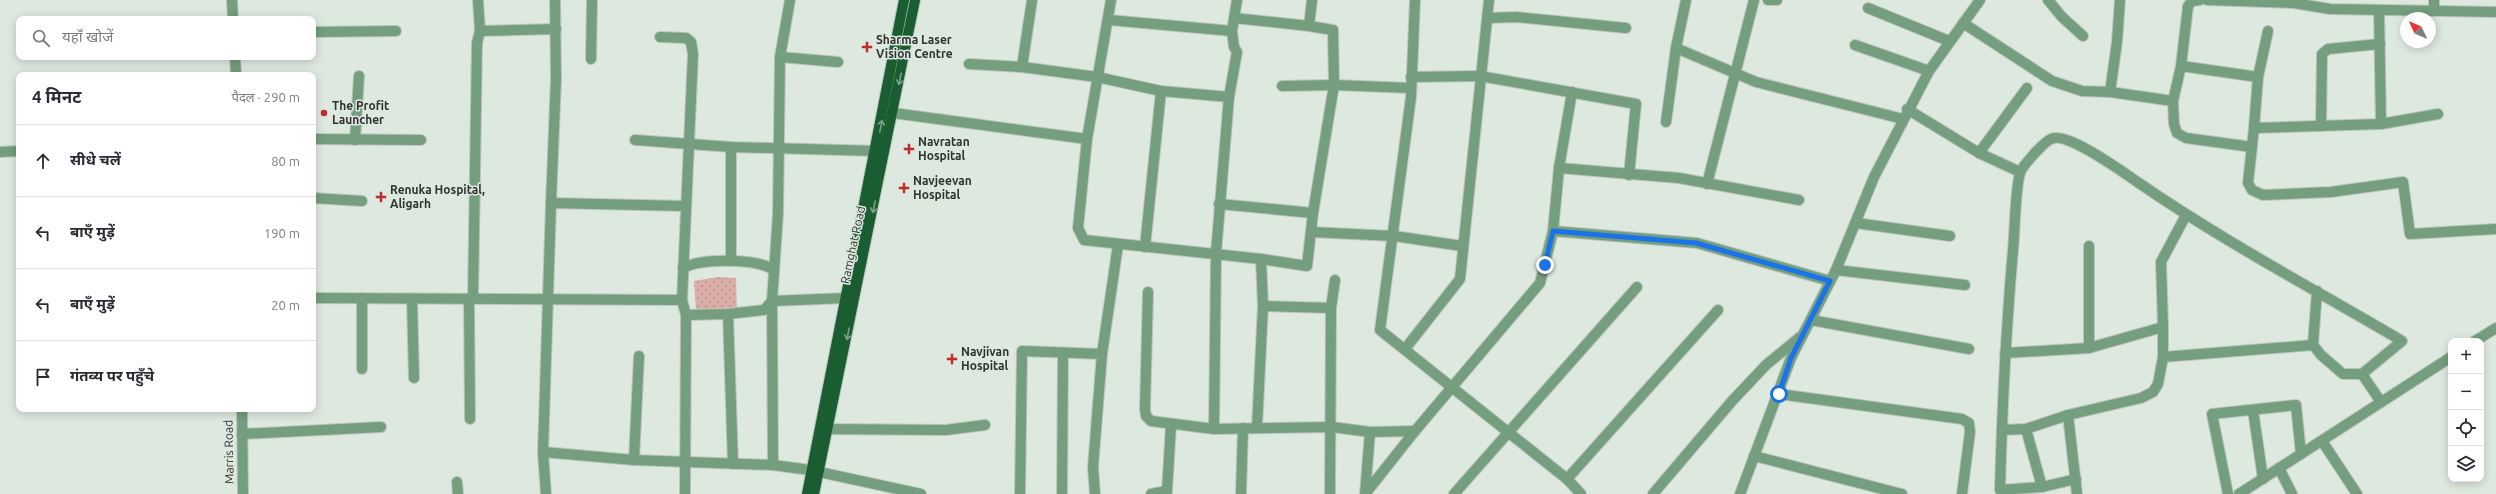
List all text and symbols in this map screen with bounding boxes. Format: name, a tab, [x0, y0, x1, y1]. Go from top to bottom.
north arrow	[2400, 12, 2436, 48]
search box	[16, 16, 316, 60]
icon: search	[30, 27, 52, 49]
text: यहाँ खोजें	[62, 28, 113, 45]
place label: Sharma Laser Vision Centre	[876, 33, 953, 60]
marker: Sharma Laser Vision Centre	[861, 41, 873, 53]
one-way arrow	[895, 73, 903, 86]
text: 4 मिनट	[32, 87, 81, 106]
text: पैदल · 290 m	[232, 90, 300, 104]
place label: The Profit Launcher	[332, 99, 389, 126]
marker: The Profit Launcher	[319, 108, 329, 118]
one-way arrow	[877, 120, 885, 133]
place label: Navratan Hospital	[918, 135, 970, 162]
marker: Navratan Hospital	[903, 143, 915, 155]
icon: ahead	[32, 150, 54, 172]
text: सीधे चलें	[70, 151, 121, 168]
text: 80 m	[271, 154, 300, 168]
place label: Navjeevan Hospital	[913, 174, 972, 201]
marker: Navjeevan Hospital	[898, 182, 910, 194]
place label: Renuka Hospital, Aligarh	[390, 183, 485, 210]
marker: Renuka Hospital, Aligarh	[375, 191, 387, 203]
one-way arrow	[869, 200, 877, 213]
street label: Ramghat Road	[838, 205, 867, 285]
icon: left	[32, 222, 54, 244]
text: बाएँ मुड़ें	[70, 223, 115, 240]
text: 190 m	[264, 226, 300, 240]
route end	[1536, 256, 1554, 274]
icon: left	[32, 294, 54, 316]
text: बाएँ मुड़ें	[70, 295, 115, 312]
text: 20 m	[271, 298, 300, 312]
one-way arrow	[843, 327, 851, 340]
map controls	[2448, 338, 2484, 482]
button: +	[2448, 338, 2484, 374]
place label: Navjivan Hospital	[961, 345, 1009, 372]
marker: Navjivan Hospital	[946, 353, 958, 365]
icon: arrive	[32, 366, 54, 388]
text: गंतव्य पर पहुँचे	[70, 367, 154, 384]
button: −	[2448, 374, 2484, 410]
route start	[1770, 385, 1788, 403]
button: locate	[2448, 410, 2484, 446]
street label: Marris Road	[221, 420, 236, 484]
button: layers	[2448, 446, 2484, 482]

